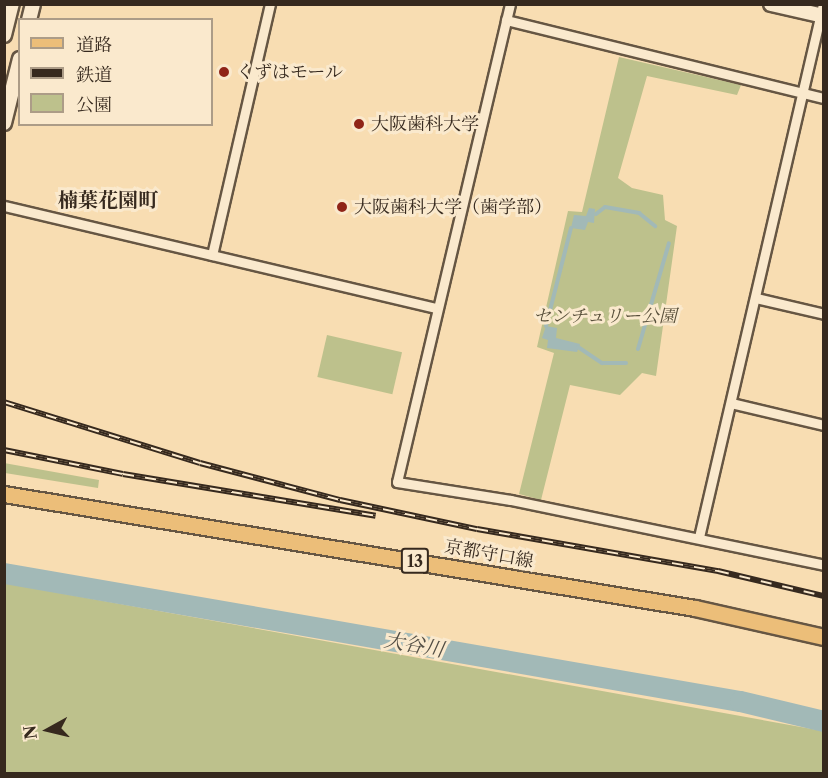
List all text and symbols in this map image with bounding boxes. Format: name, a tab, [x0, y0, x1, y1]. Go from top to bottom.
legend	[18, 18, 213, 126]
text: 道路	[76, 34, 112, 56]
place label: くずはモール	[236, 61, 343, 83]
text: 鉄道	[76, 64, 112, 86]
marker: くずはモール	[217, 65, 231, 79]
text: 公園	[76, 94, 112, 116]
place label: 大阪歯科大学	[371, 113, 479, 135]
marker: 大阪歯科大学	[352, 117, 366, 131]
district label: 楠葉花園町	[58, 188, 158, 212]
place label: 大阪歯科大学（歯学部）	[354, 196, 552, 218]
marker: 大阪歯科大学（歯学部）	[335, 200, 349, 214]
park label: センチュリー公園	[533, 305, 677, 327]
street label: 京都守口線	[443, 536, 535, 572]
road number: 13	[400, 548, 430, 574]
water label: 大谷川	[382, 628, 446, 662]
north arrow	[18, 700, 78, 760]
text: N	[19, 724, 41, 741]

